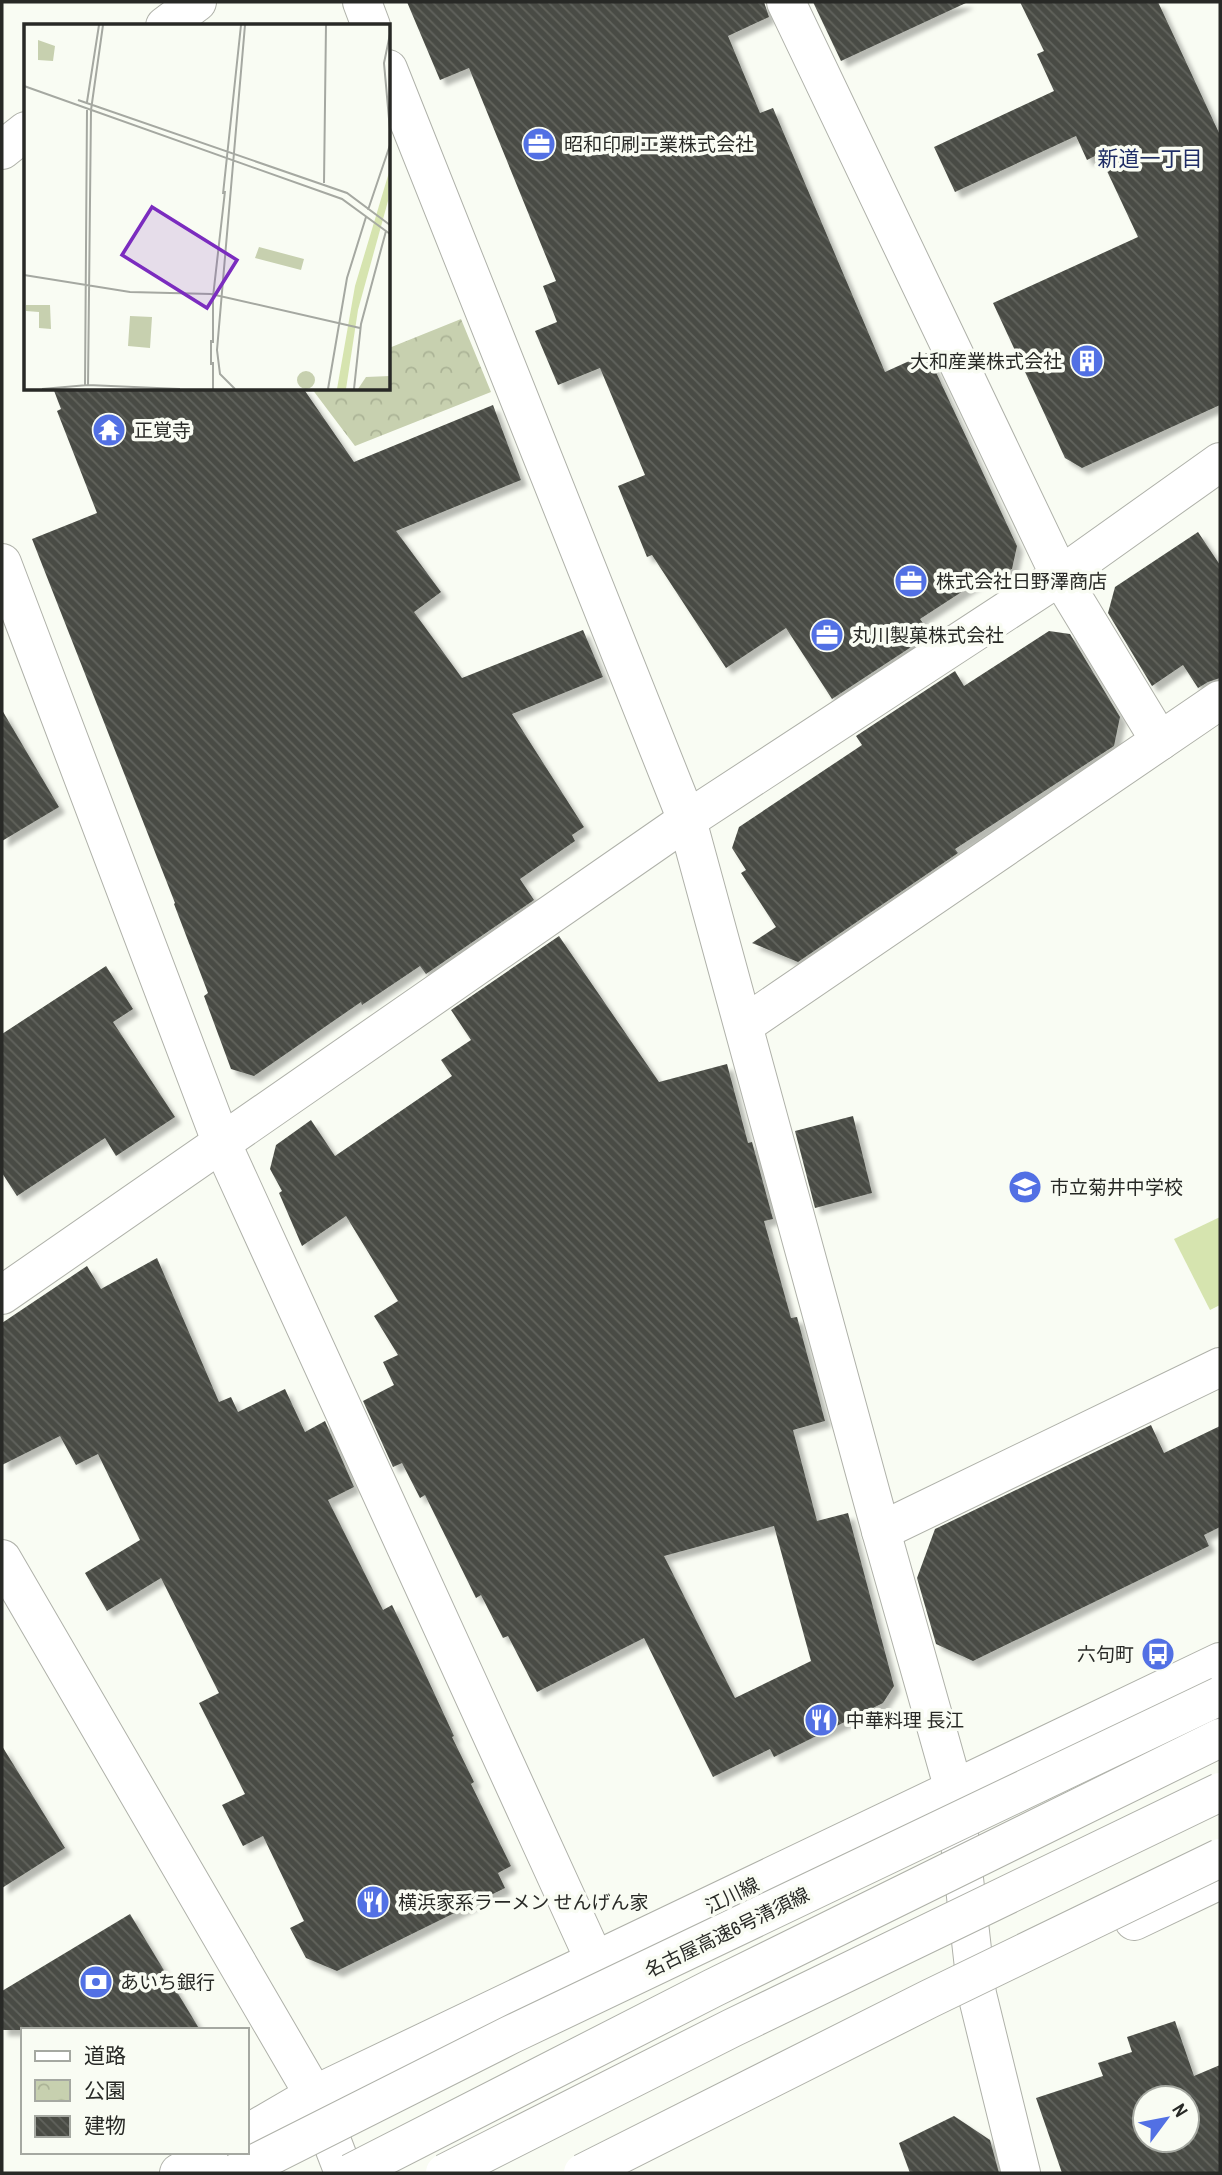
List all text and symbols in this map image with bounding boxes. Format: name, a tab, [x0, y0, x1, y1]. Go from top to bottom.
inset map	[24, 24, 390, 390]
office icon: 昭和印刷工業株式会社	[520, 125, 558, 163]
place label: 昭和印刷工業株式会社	[564, 131, 754, 157]
district label: 新道一丁目	[1098, 144, 1203, 173]
building icon: 大和産業株式会社	[1068, 342, 1106, 380]
place label: 大和産業株式会社	[910, 348, 1062, 374]
temple icon: 正覚寺	[90, 411, 128, 449]
place label: 正覚寺	[134, 417, 191, 443]
office icon: 株式会社日野澤商店	[892, 562, 930, 600]
place label: 株式会社日野澤商店	[936, 568, 1107, 594]
office icon: 丸川製菓株式会社	[808, 616, 846, 654]
place label: 丸川製菓株式会社	[852, 622, 1004, 648]
school or university icon: 市立菊井中学校	[1006, 1168, 1044, 1206]
place label: 市立菊井中学校	[1050, 1174, 1183, 1200]
bus stop icon: 六句町	[1139, 1635, 1177, 1673]
place label: 六句町	[1077, 1641, 1134, 1667]
restaurant icon: 中華料理 長江	[802, 1701, 840, 1739]
place label: 中華料理 長江	[846, 1707, 964, 1733]
street label: 江川線	[701, 1871, 763, 1919]
street label: 名古屋高速6号清須線	[641, 1881, 813, 1983]
restaurant icon: 横浜家系ラーメン せんげん家	[354, 1883, 392, 1921]
place label: 横浜家系ラーメン せんげん家	[398, 1889, 649, 1915]
bank icon: あいち銀行	[77, 1963, 115, 2001]
place label: あいち銀行	[120, 1969, 215, 1995]
legend	[21, 2028, 248, 2154]
text: 道路	[84, 2041, 126, 2070]
text: 公園	[84, 2076, 126, 2105]
north arrow	[1131, 2084, 1201, 2154]
text: N	[1166, 2098, 1194, 2122]
text: 建物	[84, 2111, 126, 2140]

